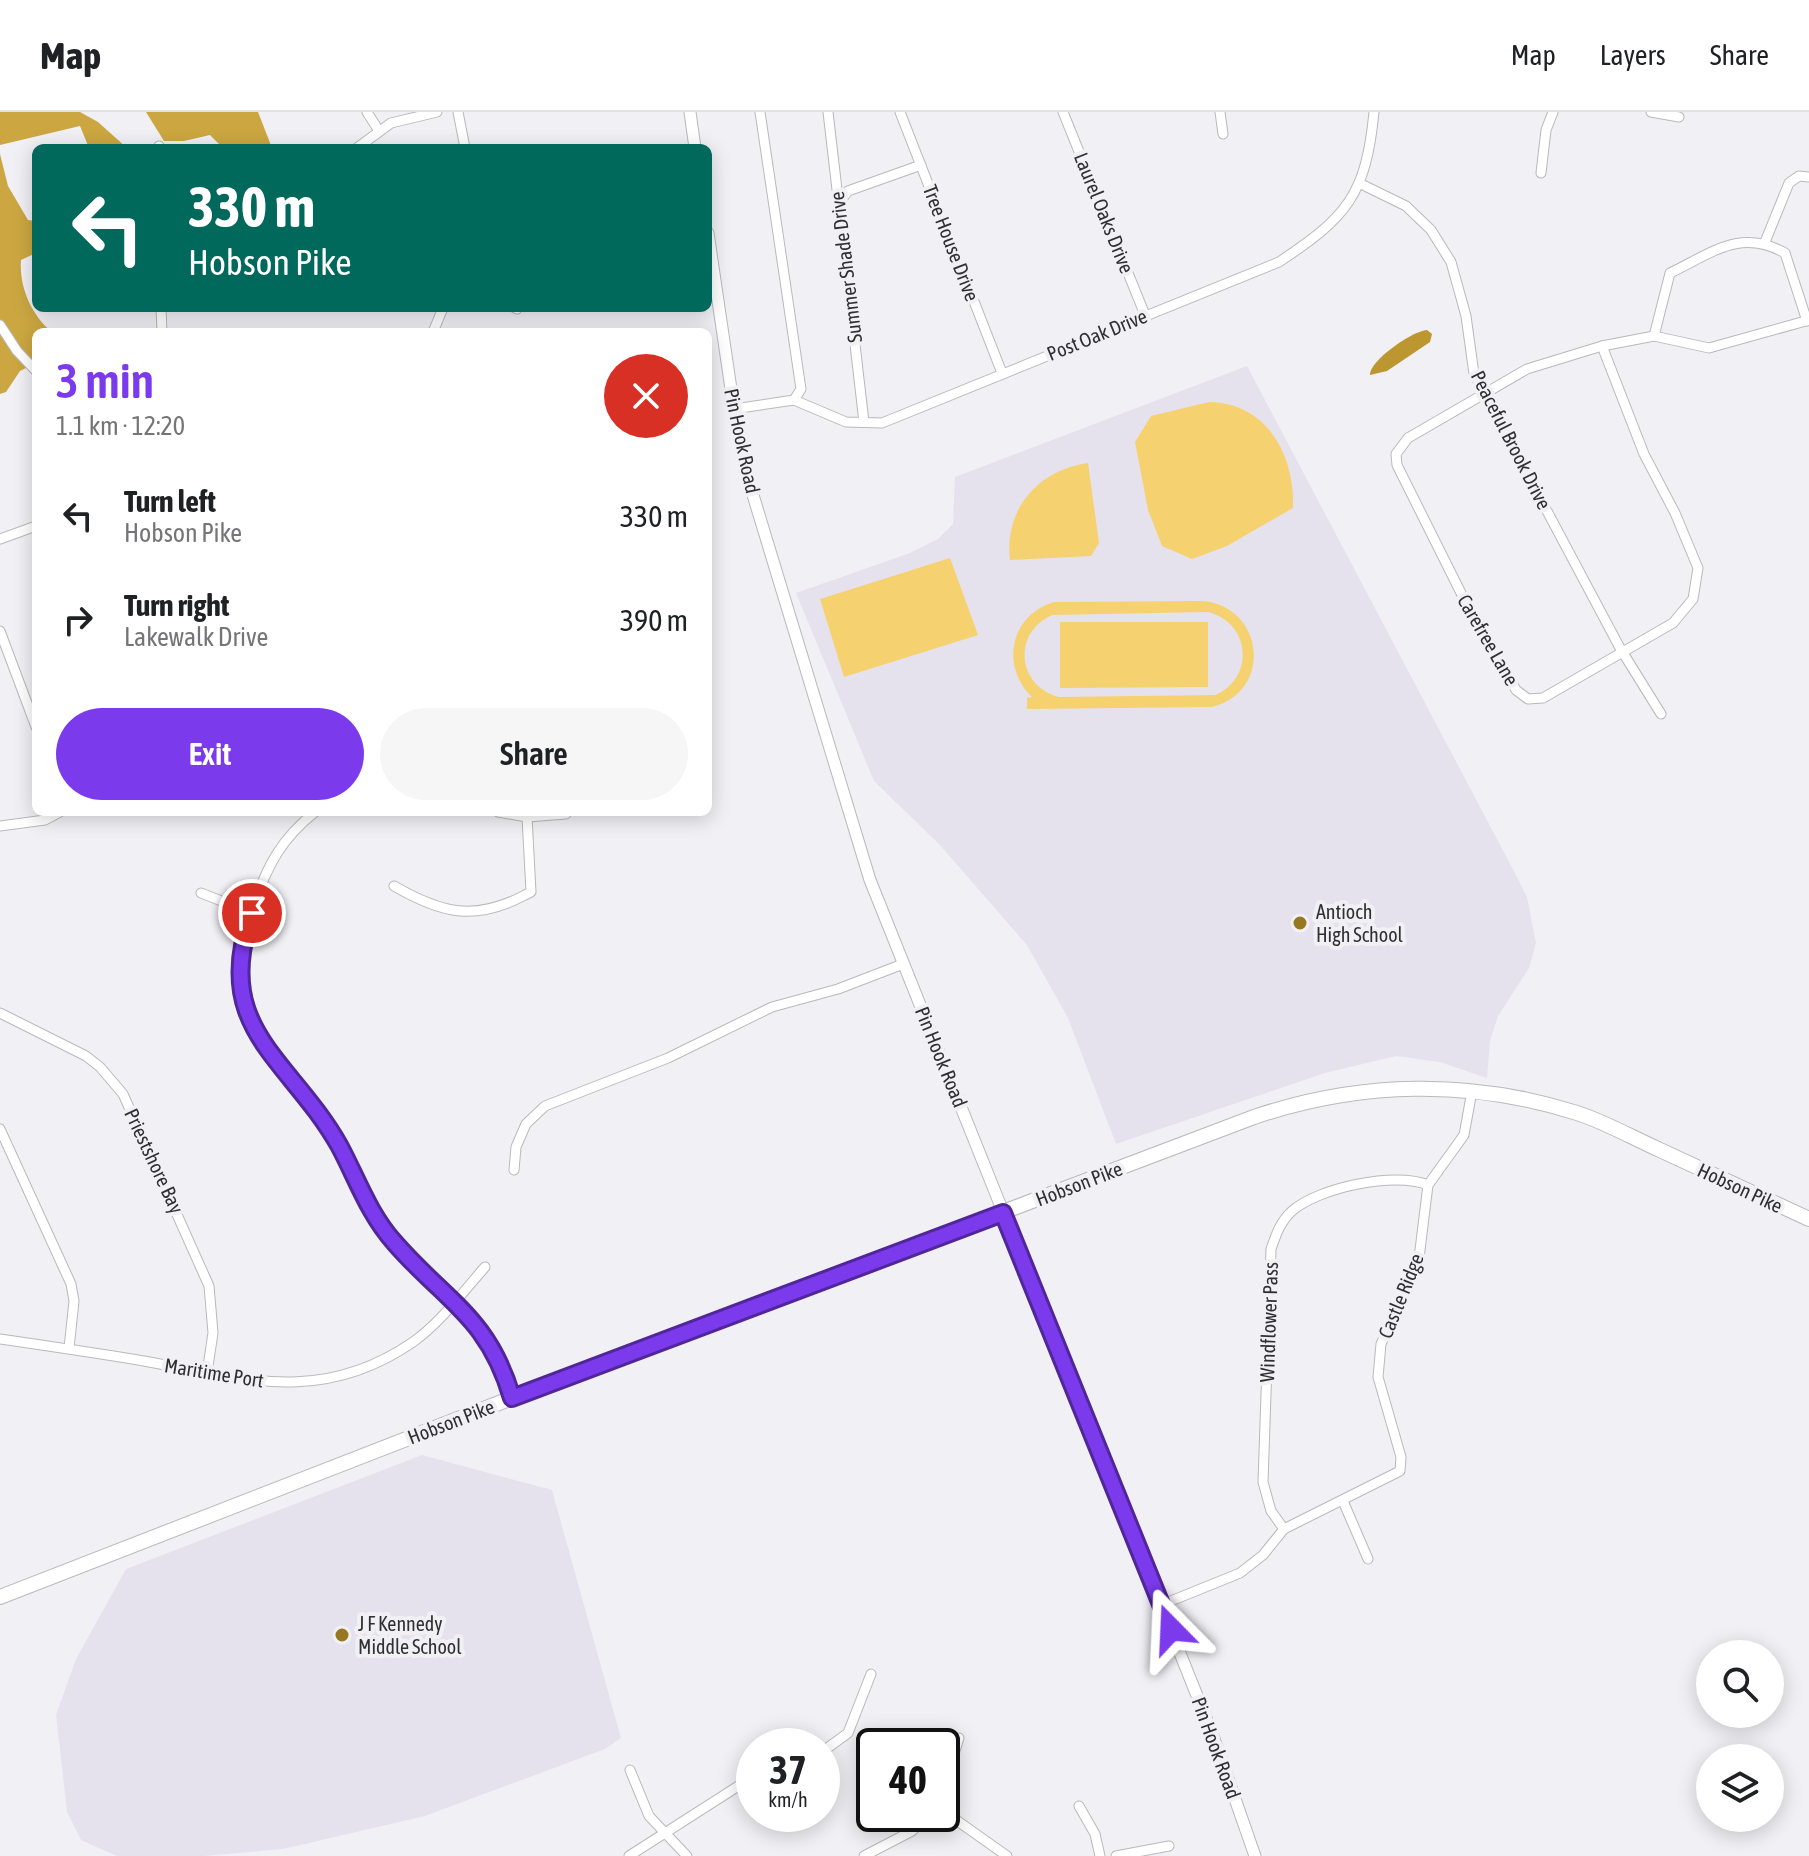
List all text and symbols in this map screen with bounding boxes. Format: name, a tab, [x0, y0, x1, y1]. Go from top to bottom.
text: Map	[40, 34, 101, 77]
text: Map	[1511, 39, 1556, 71]
text: Layers	[1600, 39, 1666, 71]
text: Share	[1710, 39, 1769, 71]
street label: Laurel Oaks Drive	[1070, 149, 1139, 277]
text: 330 m	[188, 175, 315, 239]
icon: left	[56, 176, 160, 280]
street label: Tree House Drive	[919, 181, 984, 304]
street label: Summer Shade Drive	[825, 190, 866, 344]
text: Hobson Pike	[188, 241, 352, 283]
street label: Post Oak Drive	[1043, 304, 1150, 365]
text: 3 min	[56, 353, 154, 408]
button: close	[604, 354, 688, 438]
street label: Peaceful Brook Drive	[1467, 367, 1556, 513]
street label: Pin Hook Road	[720, 386, 765, 495]
text: 1.1 km · 12:20	[56, 411, 185, 441]
text: Turn left	[124, 484, 216, 518]
icon: left	[56, 494, 100, 538]
text: 330 m	[620, 499, 688, 533]
text: Hobson Pike	[124, 518, 242, 548]
text: Turn right	[124, 588, 230, 622]
street label: Carefree Lane	[1453, 590, 1524, 689]
icon: right	[56, 598, 100, 642]
text: 390 m	[620, 603, 688, 637]
text: Lakewalk Drive	[124, 622, 268, 652]
button: Exit	[56, 708, 364, 800]
button: Share	[380, 708, 688, 800]
pin	[218, 879, 286, 947]
icon: arrive	[230, 891, 274, 935]
place label: Antioch High School	[1316, 900, 1404, 946]
marker: Antioch High School	[1291, 914, 1309, 932]
street label: Pin Hook Road	[911, 1003, 972, 1111]
street label: Priestshore Bay	[120, 1105, 189, 1217]
street label: Hobson Pike	[1032, 1157, 1125, 1211]
street label: Hobson Pike	[1694, 1158, 1786, 1217]
street label: Castle Ridge	[1373, 1250, 1428, 1342]
street label: Windflower Pass	[1255, 1261, 1282, 1383]
street label: Maritime Port	[163, 1353, 266, 1392]
street label: Hobson Pike	[404, 1395, 497, 1449]
position arrow	[1129, 1587, 1213, 1671]
place label: J F Kennedy Middle School	[358, 1612, 462, 1658]
marker: J F Kennedy Middle School	[333, 1626, 351, 1644]
map controls	[1696, 1640, 1784, 1832]
button: search	[1696, 1640, 1784, 1728]
street label: Pin Hook Road	[1187, 1694, 1246, 1802]
speed limit sign: 40	[856, 1728, 960, 1832]
button: layers	[1696, 1744, 1784, 1832]
text: 37	[769, 1747, 807, 1792]
text: km/h	[768, 1788, 808, 1811]

